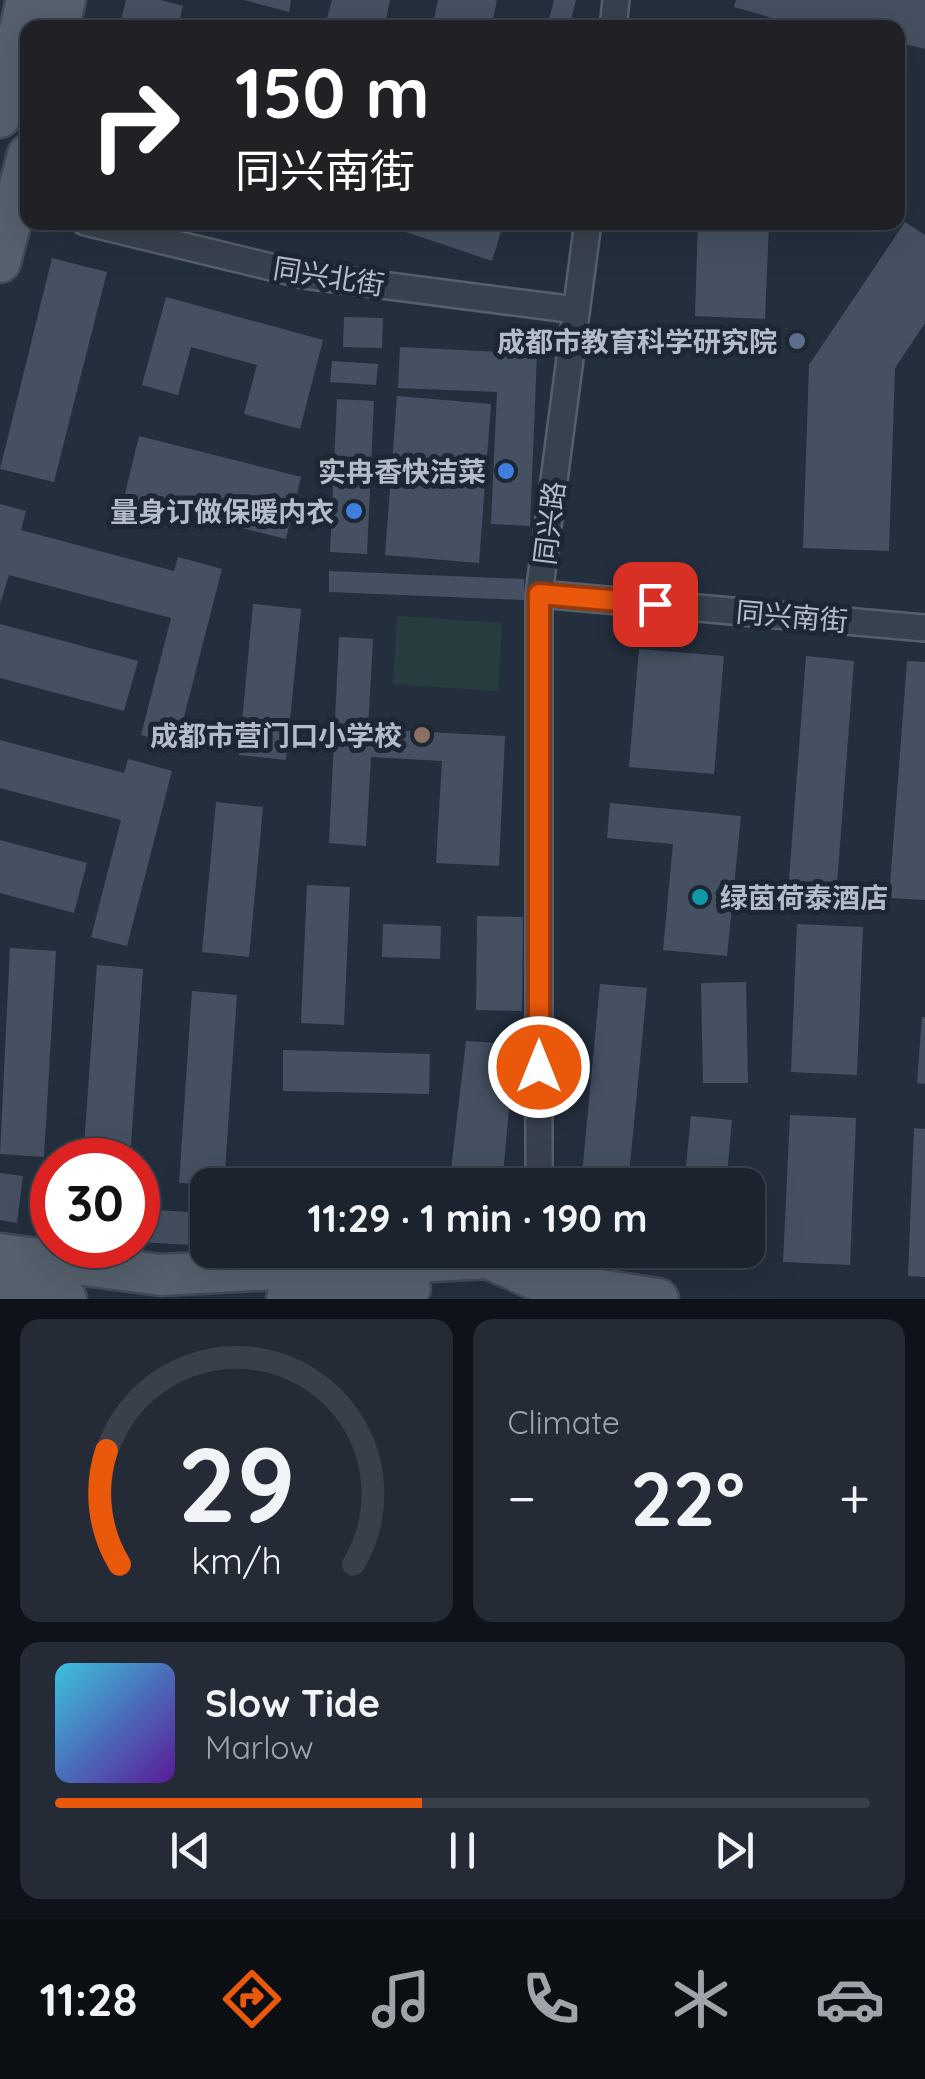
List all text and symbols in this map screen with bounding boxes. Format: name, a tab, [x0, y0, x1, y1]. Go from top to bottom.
text: 150 m	[235, 48, 430, 136]
icon: right	[70, 60, 200, 190]
text: 同兴南街	[235, 142, 415, 198]
street label: 同兴北街	[271, 250, 387, 302]
place label: 成都市教育科学研究院	[497, 324, 777, 359]
marker: 成都市教育科学研究院	[786, 330, 808, 352]
place label: 实冉香快洁菜	[318, 454, 486, 489]
marker: 实冉香快洁菜	[495, 460, 517, 482]
street label: 同兴路	[527, 479, 571, 567]
place label: 量身订做保暖内衣	[110, 494, 334, 529]
marker: 量身订做保暖内衣	[343, 500, 365, 522]
pin	[613, 562, 698, 647]
icon: arrive	[628, 577, 683, 632]
street label: 同兴南街	[735, 594, 849, 638]
place label: 成都市营门口小学校	[150, 718, 402, 753]
marker: 成都市营门口小学校	[411, 724, 433, 746]
place label: 绿茵荷泰酒店	[720, 880, 888, 915]
marker: 绿茵荷泰酒店	[689, 886, 711, 908]
position arrow	[487, 1015, 591, 1119]
speed limit sign: 30	[30, 1138, 160, 1268]
text: 11:29 · 1 min · 190 m	[307, 1194, 648, 1242]
text: Climate	[508, 1402, 620, 1442]
text: 29	[177, 1418, 295, 1548]
text: 22°	[630, 1451, 745, 1545]
text: −	[508, 1463, 536, 1532]
text: +	[839, 1463, 870, 1532]
text: km/h	[191, 1538, 282, 1583]
text: Slow Tide	[205, 1679, 380, 1727]
text: Marlow	[205, 1727, 314, 1767]
icon: previous	[163, 1823, 218, 1878]
icon: pause	[435, 1823, 490, 1878]
icon: next	[707, 1823, 762, 1878]
icon: directions	[217, 1964, 287, 2034]
icon: music	[366, 1964, 436, 2034]
icon: phone	[516, 1964, 586, 2034]
icon: climate	[666, 1964, 736, 2034]
icon: car	[815, 1964, 885, 2034]
text: 11:28	[40, 1971, 137, 2027]

